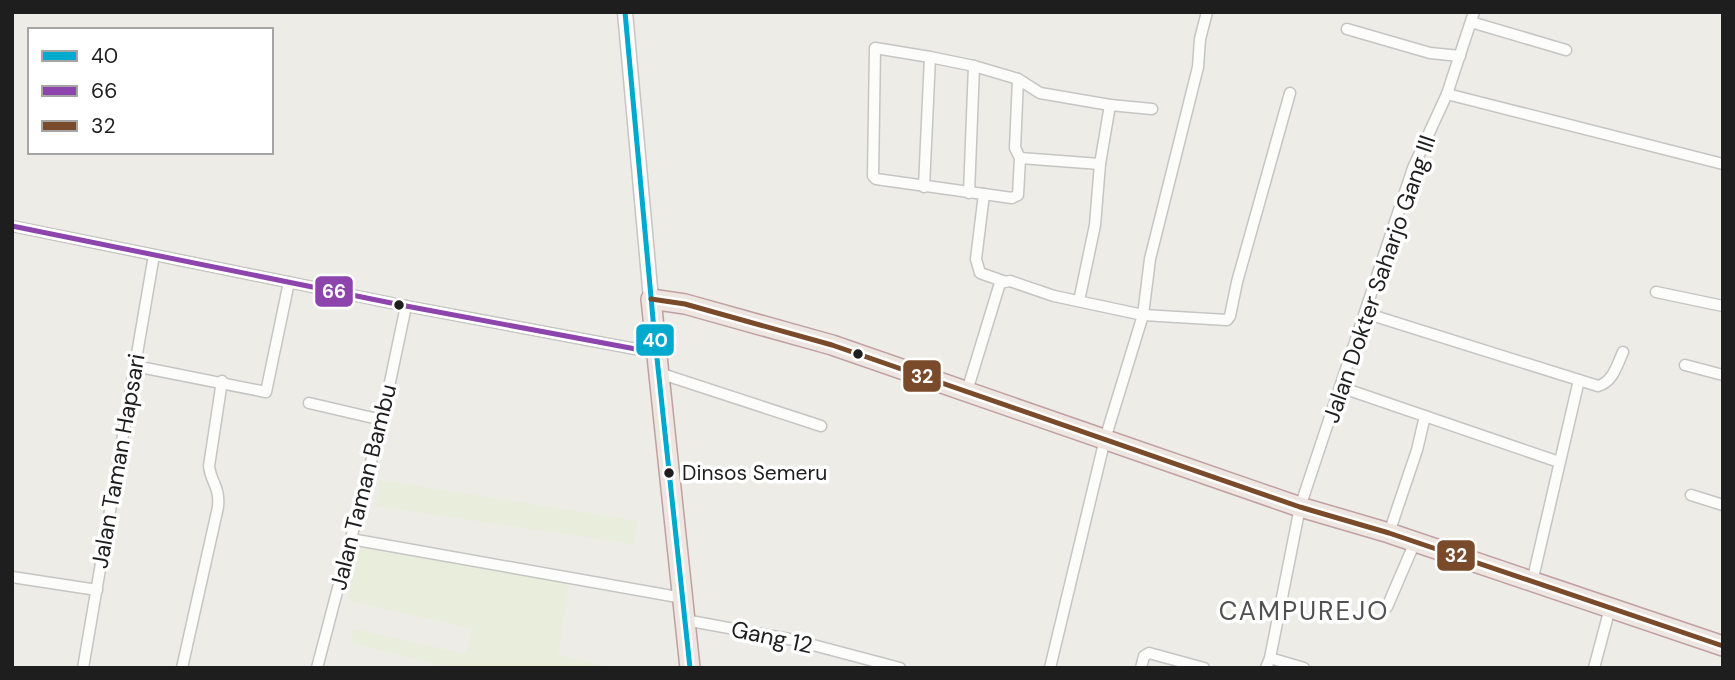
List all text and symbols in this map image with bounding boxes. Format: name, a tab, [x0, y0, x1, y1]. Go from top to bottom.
legend	[28, 28, 273, 154]
text: 40	[91, 42, 118, 70]
text: 66	[91, 77, 117, 105]
text: 32	[91, 112, 116, 140]
street label: Jalan Dokter Saharjo Gang III	[1316, 131, 1442, 427]
line badge: 66	[314, 275, 354, 308]
text: 66	[322, 279, 346, 304]
unlabelled marker	[392, 298, 406, 312]
line badge: 40	[635, 323, 675, 357]
text: 40	[642, 328, 668, 353]
unlabelled marker	[851, 347, 865, 361]
street label: Jalan Taman Hapsari	[84, 351, 152, 571]
line badge: 32	[902, 359, 942, 393]
text: 32	[911, 364, 933, 389]
street label: Jalan Taman Bambu	[323, 381, 403, 593]
place label: Dinsos Semeru	[682, 459, 827, 487]
marker: Dinsos Semeru	[662, 466, 676, 480]
line badge: 32	[1436, 539, 1476, 572]
text: 32	[1445, 543, 1467, 568]
district label: CAMPUREJO	[1219, 594, 1389, 628]
street label: Gang 12	[729, 614, 815, 660]

